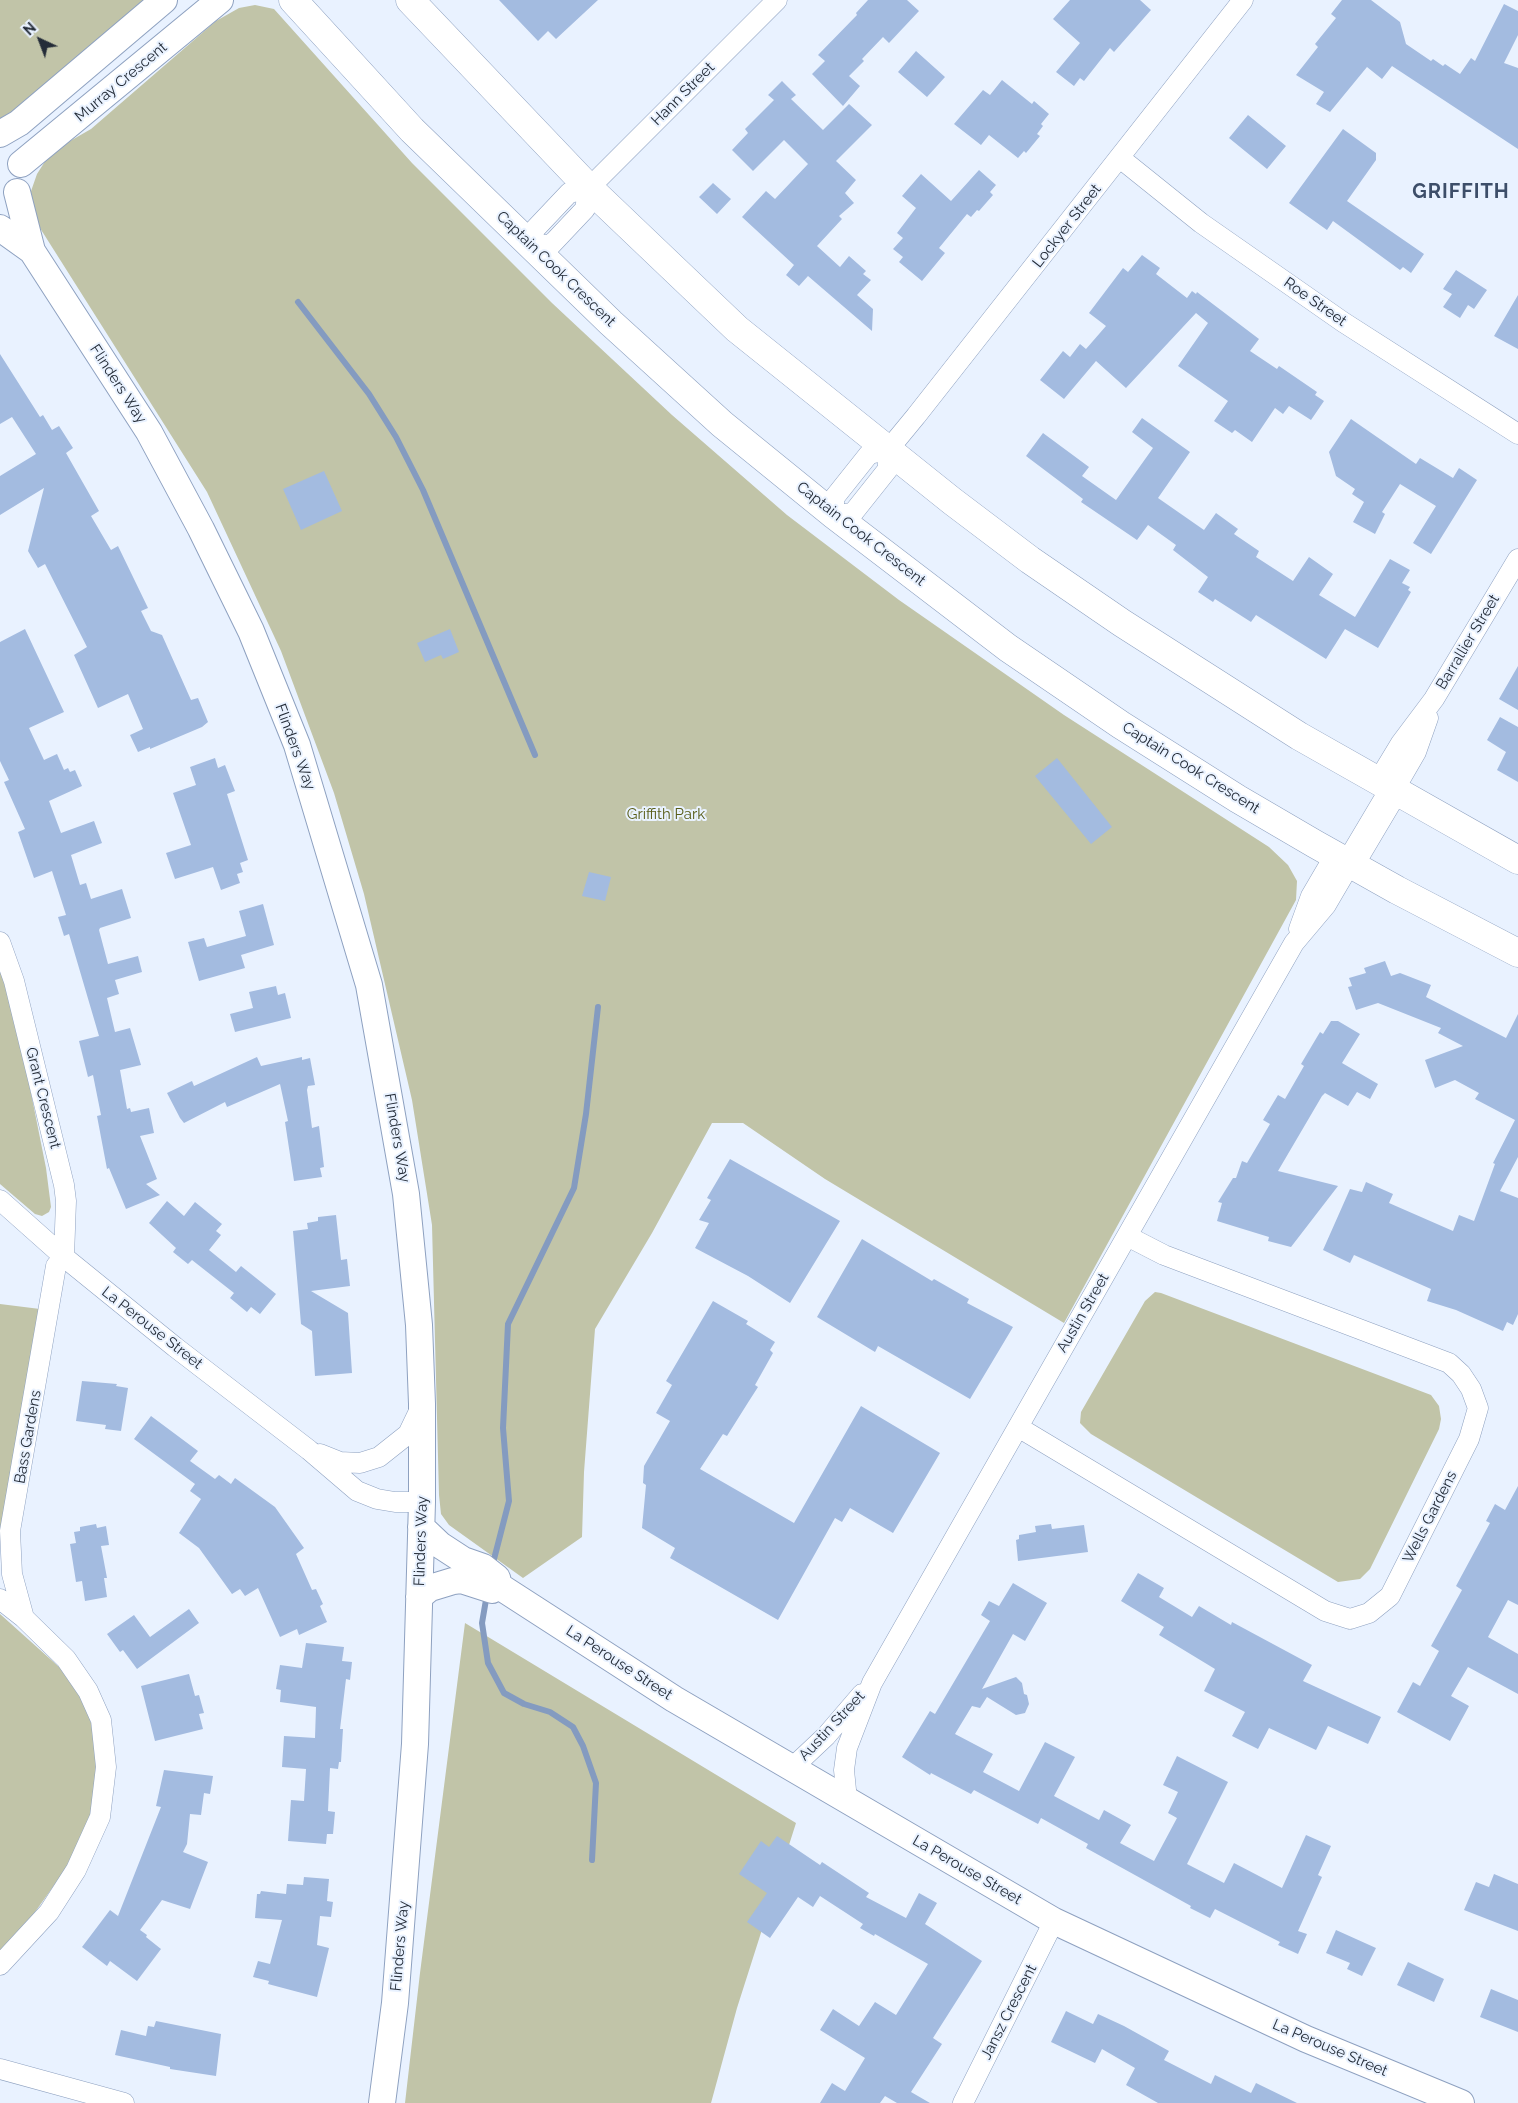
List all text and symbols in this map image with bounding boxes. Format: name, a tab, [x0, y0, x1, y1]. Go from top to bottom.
north arrow	[15, 15, 65, 65]
text: N	[20, 20, 39, 39]
street label: Murray Crescent	[71, 38, 171, 126]
street label: Hann Street	[648, 59, 718, 129]
district label: GRIFFITH	[1411, 180, 1511, 204]
street label: Lockyer Street	[1029, 181, 1105, 271]
street label: Captain Cook Crescent	[493, 207, 619, 331]
street label: Roe Street	[1280, 274, 1350, 330]
street label: Flinders Way	[86, 341, 150, 427]
street label: Captain Cook Crescent	[793, 478, 929, 590]
street label: Barrallier Street	[1433, 591, 1503, 693]
street label: Flinders Way	[271, 701, 319, 793]
street label: Captain Cook Crescent	[1119, 718, 1263, 818]
park label: Griffith Park	[627, 805, 705, 823]
street label: Grant Crescent	[22, 1046, 64, 1150]
street label: Flinders Way	[380, 1092, 414, 1184]
street label: Austin Street	[1053, 1270, 1113, 1356]
street label: La Perouse Street	[98, 1283, 206, 1373]
street label: Bass Gardens	[11, 1389, 45, 1485]
street label: Wells Gardens	[1399, 1468, 1461, 1566]
street label: Flinders Way	[410, 1496, 432, 1586]
street label: La Perouse Street	[562, 1622, 676, 1704]
street label: Austin Street	[795, 1687, 869, 1765]
street label: La Perouse Street	[909, 1831, 1025, 1909]
street label: Flinders Way	[387, 1900, 413, 1992]
street label: Jansz Crescent	[977, 1961, 1041, 2063]
street label: La Perouse Street	[1270, 2016, 1390, 2080]

